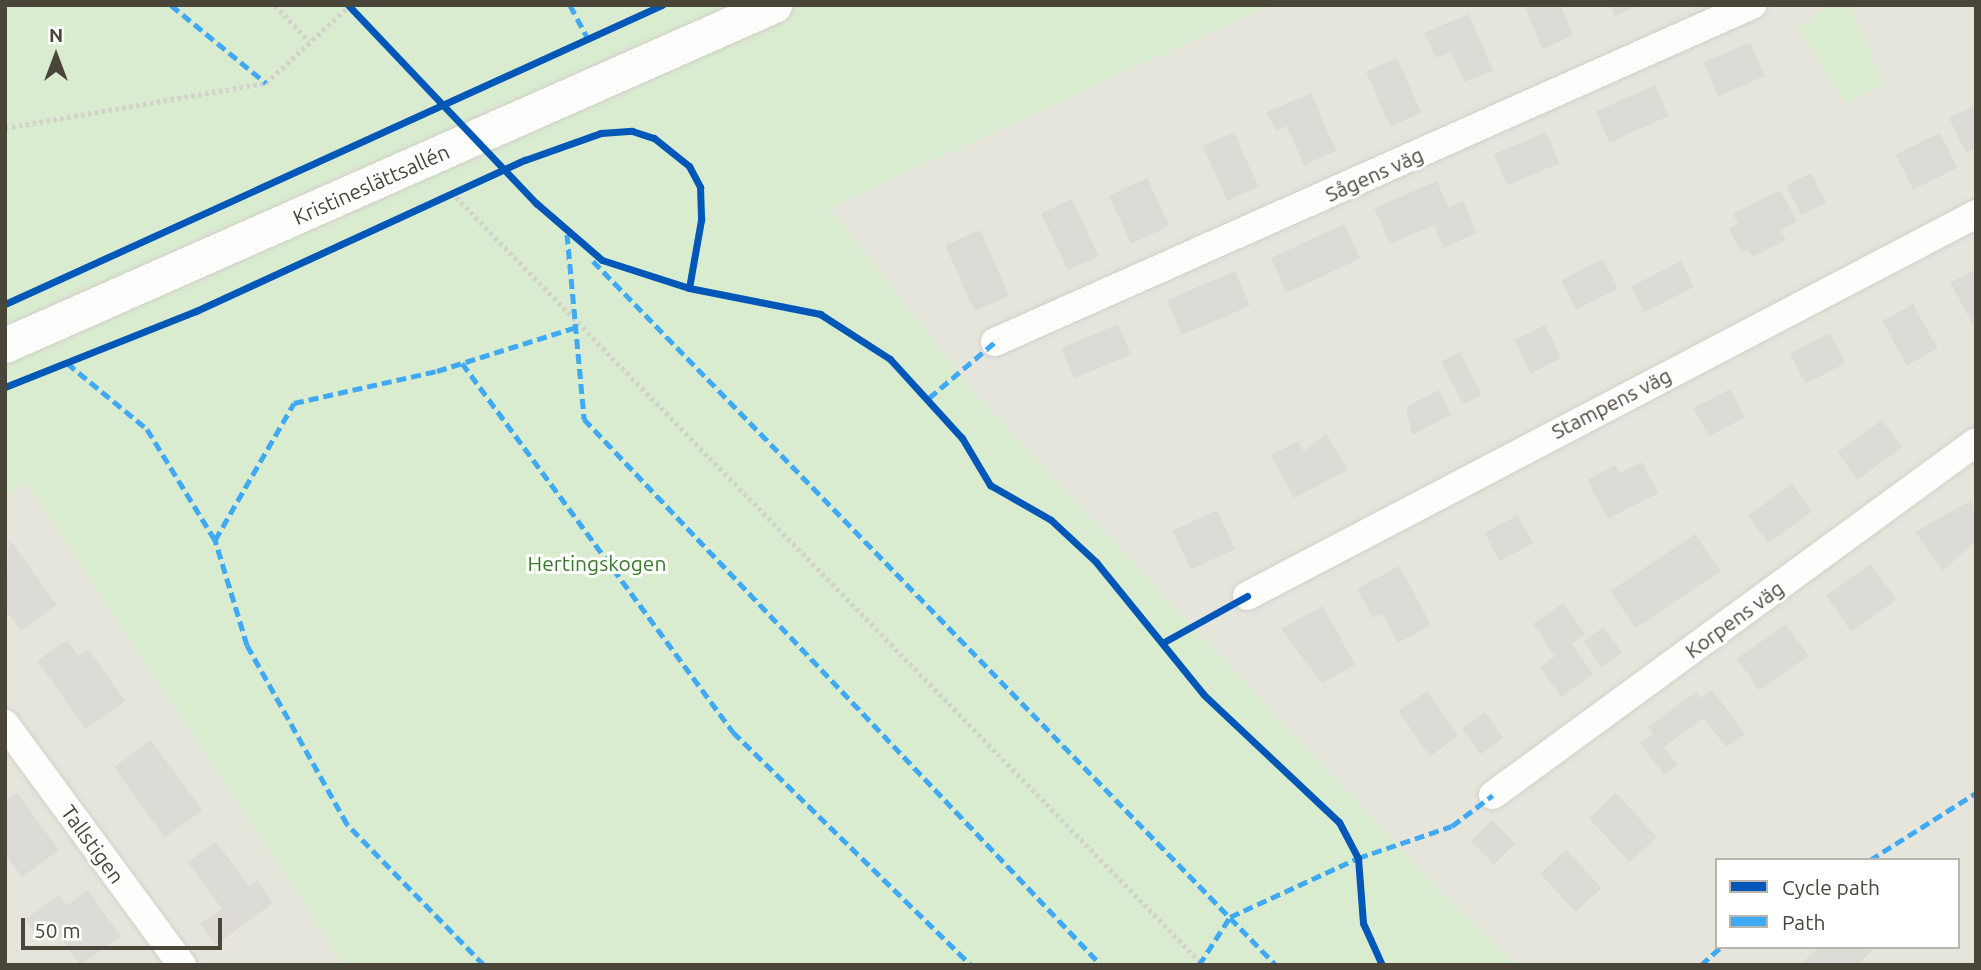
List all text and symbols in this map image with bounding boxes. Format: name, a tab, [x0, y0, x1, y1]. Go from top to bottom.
north arrow	[21, 21, 91, 91]
text: N	[49, 24, 63, 46]
street label: Kristineslättsallén	[289, 138, 453, 230]
street label: Sågens väg	[1321, 141, 1427, 207]
street label: Stampens väg	[1547, 362, 1675, 444]
park label: Hertingskogen	[528, 550, 666, 576]
street label: Korpens väg	[1680, 575, 1788, 663]
street label: Tallstigen	[56, 800, 130, 888]
legend	[1715, 858, 1960, 949]
text: Cycle path	[1782, 875, 1880, 899]
scale bar	[24, 904, 226, 948]
text: Path	[1782, 910, 1825, 934]
text: 50 m	[34, 918, 81, 942]

